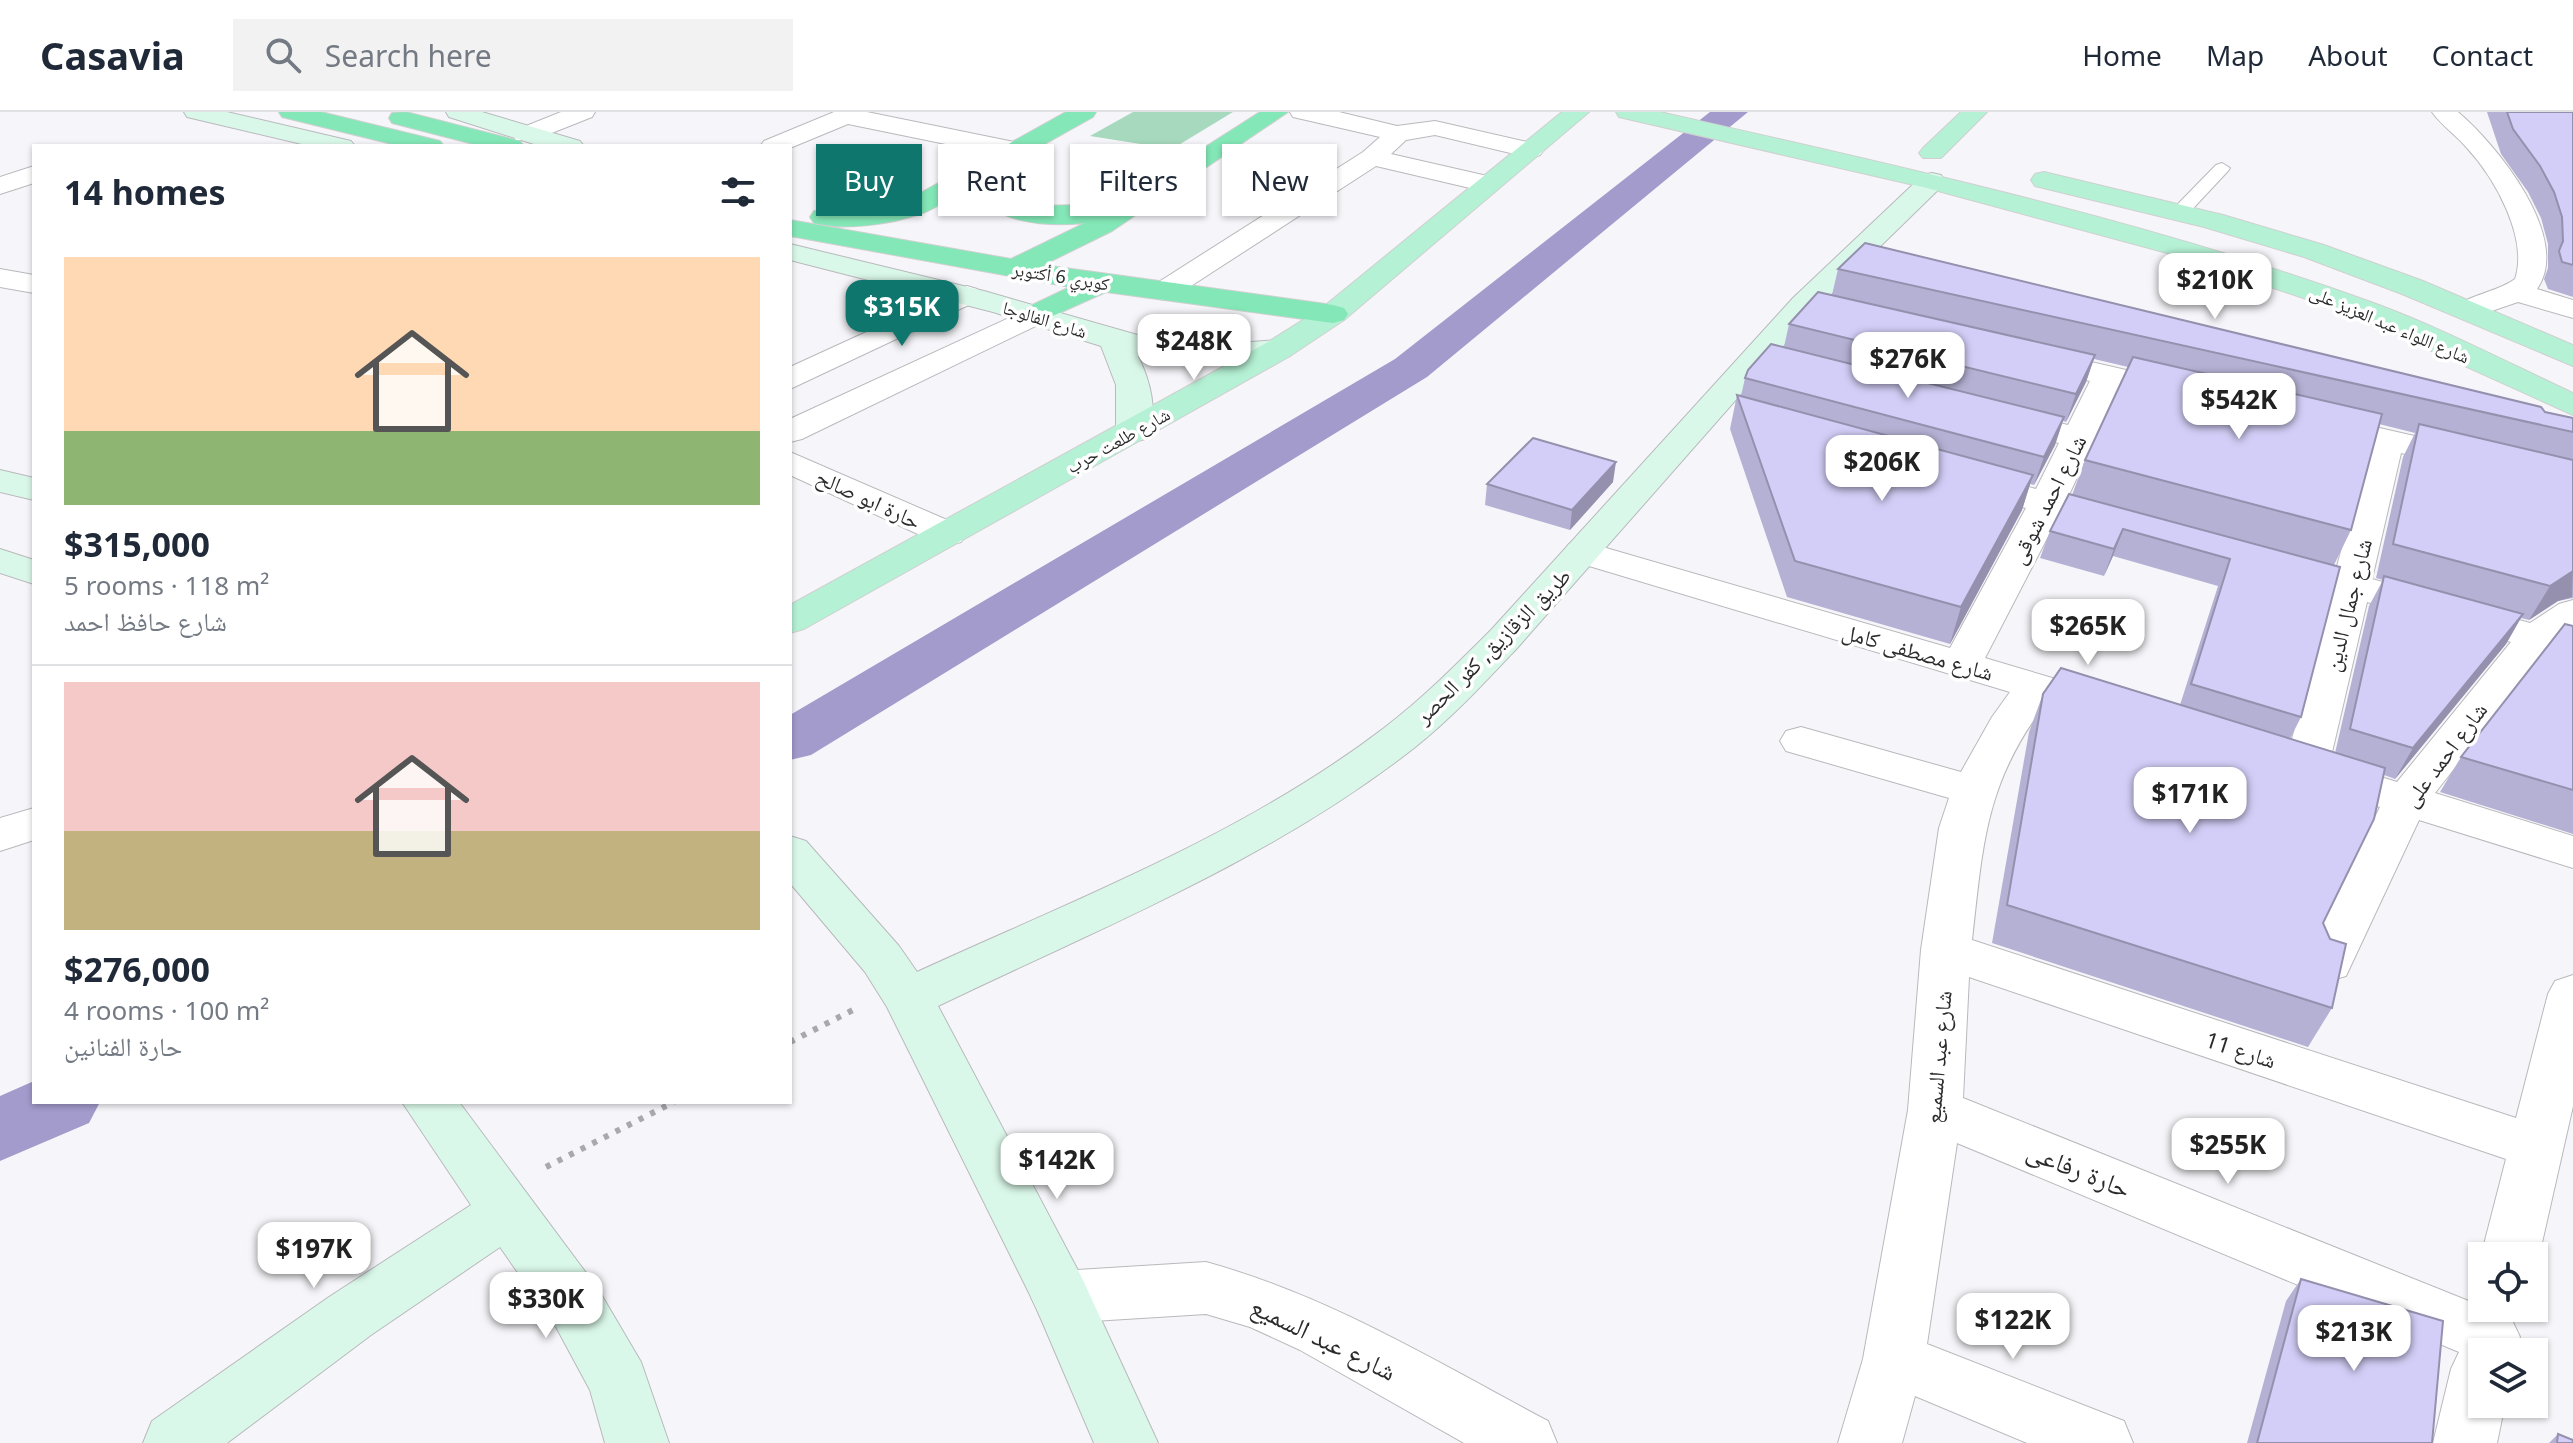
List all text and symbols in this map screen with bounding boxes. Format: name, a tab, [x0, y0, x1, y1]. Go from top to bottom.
search box	[233, 19, 793, 91]
text: Casavia	[40, 29, 185, 81]
icon: search	[261, 33, 305, 77]
text: Search here	[325, 35, 492, 76]
text: Home	[2082, 36, 2162, 74]
text: Map	[2206, 36, 2264, 74]
text: About	[2308, 36, 2388, 74]
text: Contact	[2432, 36, 2533, 74]
chip: Buy	[816, 144, 922, 216]
chip: Rent	[938, 144, 1054, 216]
chip: Filters	[1070, 144, 1206, 216]
chip: New	[1222, 144, 1337, 216]
text: 14 homes	[64, 169, 226, 215]
icon: filters	[716, 170, 760, 214]
pin: $210K	[2159, 253, 2271, 321]
street label: كوبري 6 أكتوبر	[1009, 256, 1112, 299]
text: $210K	[2177, 261, 2253, 297]
pin: $315K	[846, 280, 958, 348]
street label: شارع اللواء عبد العزيز على	[2307, 280, 2473, 368]
text: $315K	[864, 288, 940, 324]
street label: شارع الفالوجا	[1000, 295, 1090, 343]
icon: home	[340, 309, 484, 453]
pin: $248K	[1138, 314, 1250, 382]
text: $248K	[1156, 322, 1232, 358]
pin: $276K	[1852, 332, 1964, 400]
text: $276K	[1870, 340, 1946, 376]
pin: $542K	[2183, 373, 2295, 441]
text: $542K	[2201, 381, 2277, 417]
street label: شارع طلعت حرب	[1062, 402, 1174, 478]
street label: شارع احمد شوقى	[2002, 429, 2092, 569]
pin: $206K	[1826, 435, 1938, 503]
text: $206K	[1844, 443, 1920, 479]
street label: حارة ابو صالح	[812, 461, 926, 535]
text: $315,000	[64, 521, 210, 567]
street label: شارع جمال الدين	[2316, 536, 2378, 674]
street label: طريق الزقازيق, كفر الحصر	[1407, 561, 1576, 730]
text: 5 rooms · 118 m²	[64, 567, 269, 603]
pin: $265K	[2032, 599, 2144, 667]
text: شارع حافظ احمد	[64, 603, 227, 639]
text: $265K	[2050, 607, 2126, 643]
street label: شارع مصطفى كامل	[1839, 615, 1997, 687]
street label: شارع احمد على	[2395, 696, 2493, 812]
icon: home	[340, 734, 484, 878]
pin: $171K	[2134, 767, 2246, 835]
text: $171K	[2152, 775, 2228, 811]
text: $276,000	[64, 946, 210, 992]
street label: شارع عبد السميع	[1916, 989, 1958, 1125]
text: 4 rooms · 100 m²	[64, 992, 269, 1028]
street label: شارع 11	[2202, 1023, 2280, 1075]
text: حارة الفنانين	[64, 1028, 182, 1064]
pin: $255K	[2172, 1118, 2284, 1186]
text: $255K	[2190, 1126, 2266, 1162]
street label: حارة رفاعى	[2022, 1132, 2136, 1206]
pin: $142K	[1001, 1133, 1113, 1201]
text: $142K	[1019, 1141, 1095, 1177]
pin: $197K	[258, 1222, 370, 1290]
text: $197K	[276, 1230, 352, 1266]
map controls	[2468, 1242, 2548, 1418]
button: locate	[2468, 1242, 2548, 1322]
pin: $330K	[490, 1272, 602, 1340]
text: $330K	[508, 1280, 584, 1316]
street label: شارع عبد السميع	[1245, 1287, 1403, 1389]
pin: $122K	[1957, 1293, 2069, 1361]
text: $122K	[1975, 1301, 2051, 1337]
pin: $213K	[2298, 1305, 2410, 1373]
text: $213K	[2316, 1313, 2392, 1349]
button: layers	[2468, 1338, 2548, 1418]

